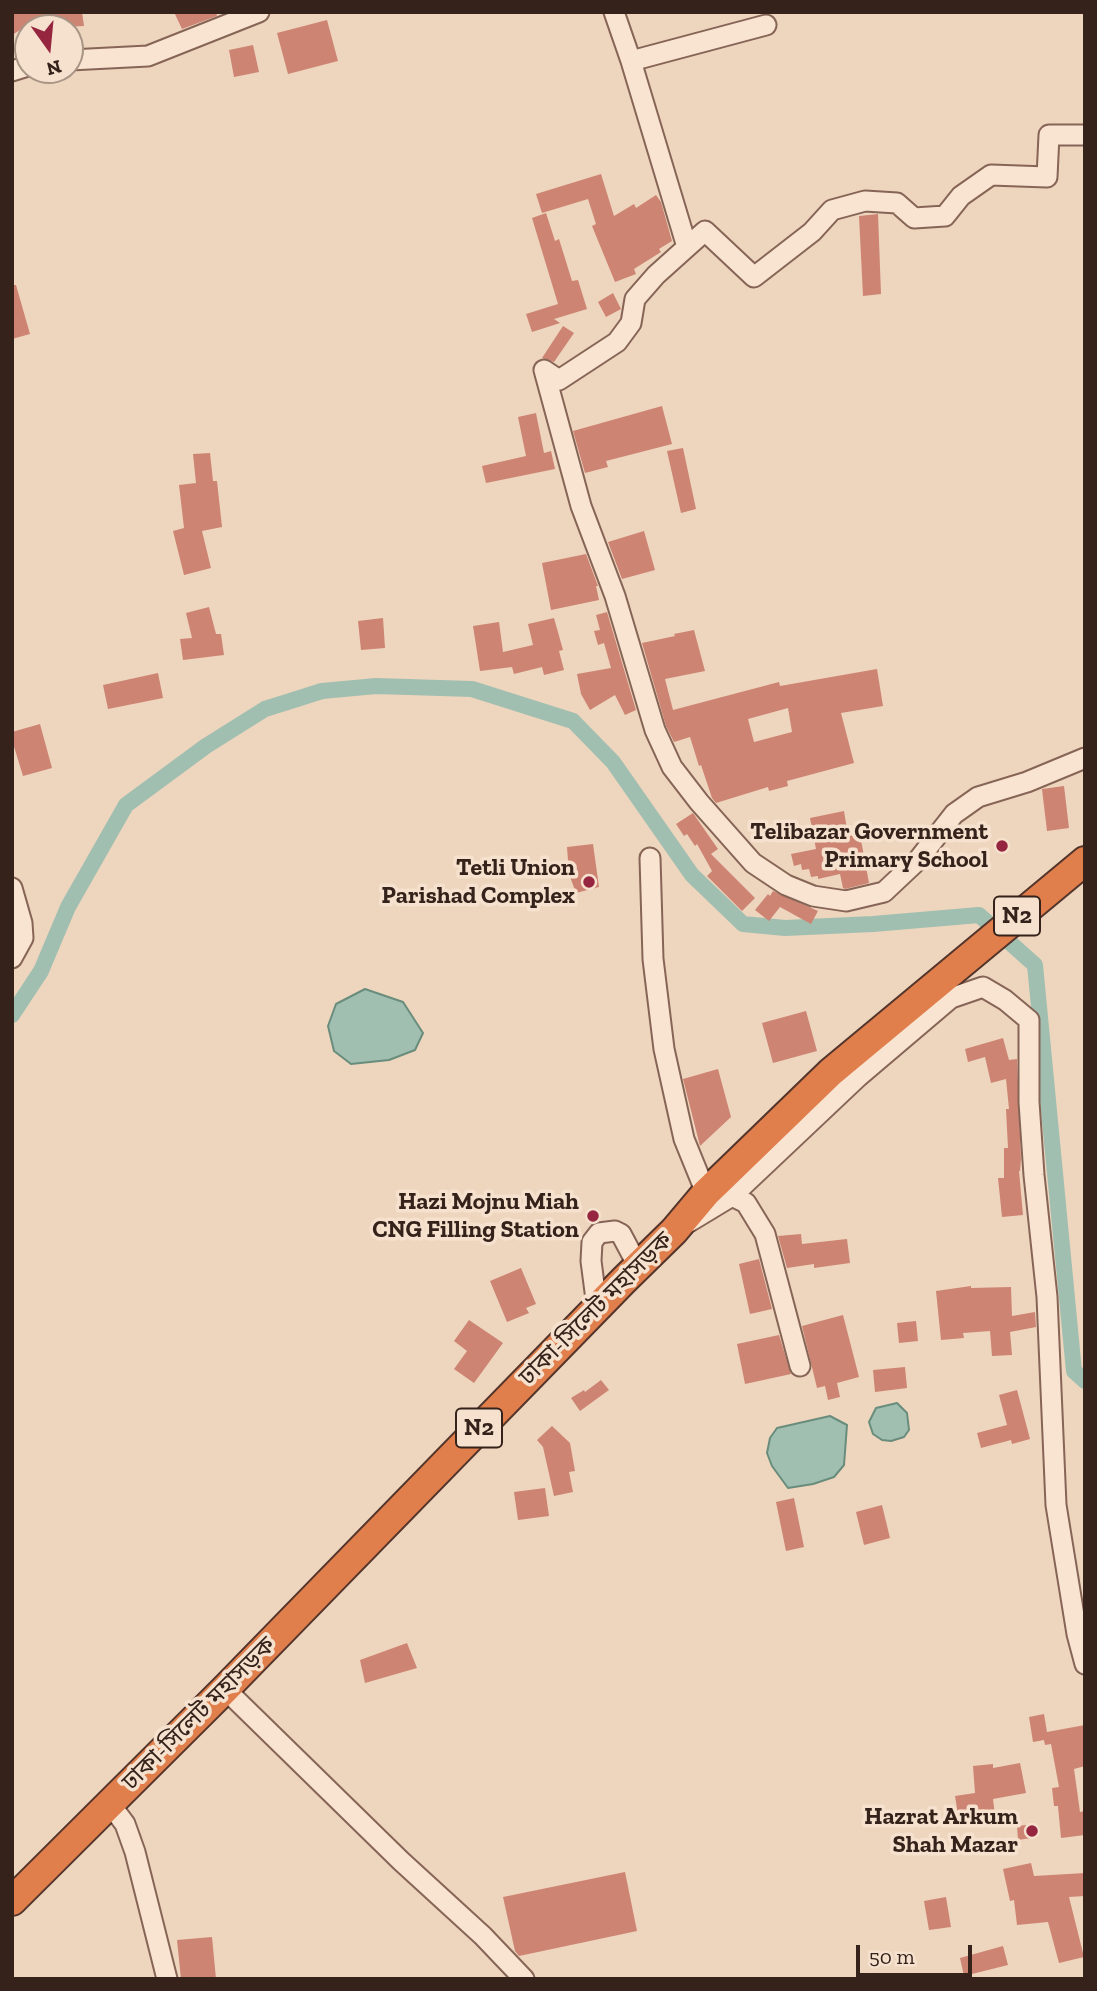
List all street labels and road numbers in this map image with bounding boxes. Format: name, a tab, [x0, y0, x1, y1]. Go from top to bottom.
road number: N2	[994, 897, 1040, 936]
street label: ঢাকা-সিলেট মহাসড়ক	[513, 1226, 679, 1392]
road number: N2	[456, 1408, 502, 1448]
street label: ঢাকা-সিলেট মহাসড়ক	[116, 1631, 282, 1797]

